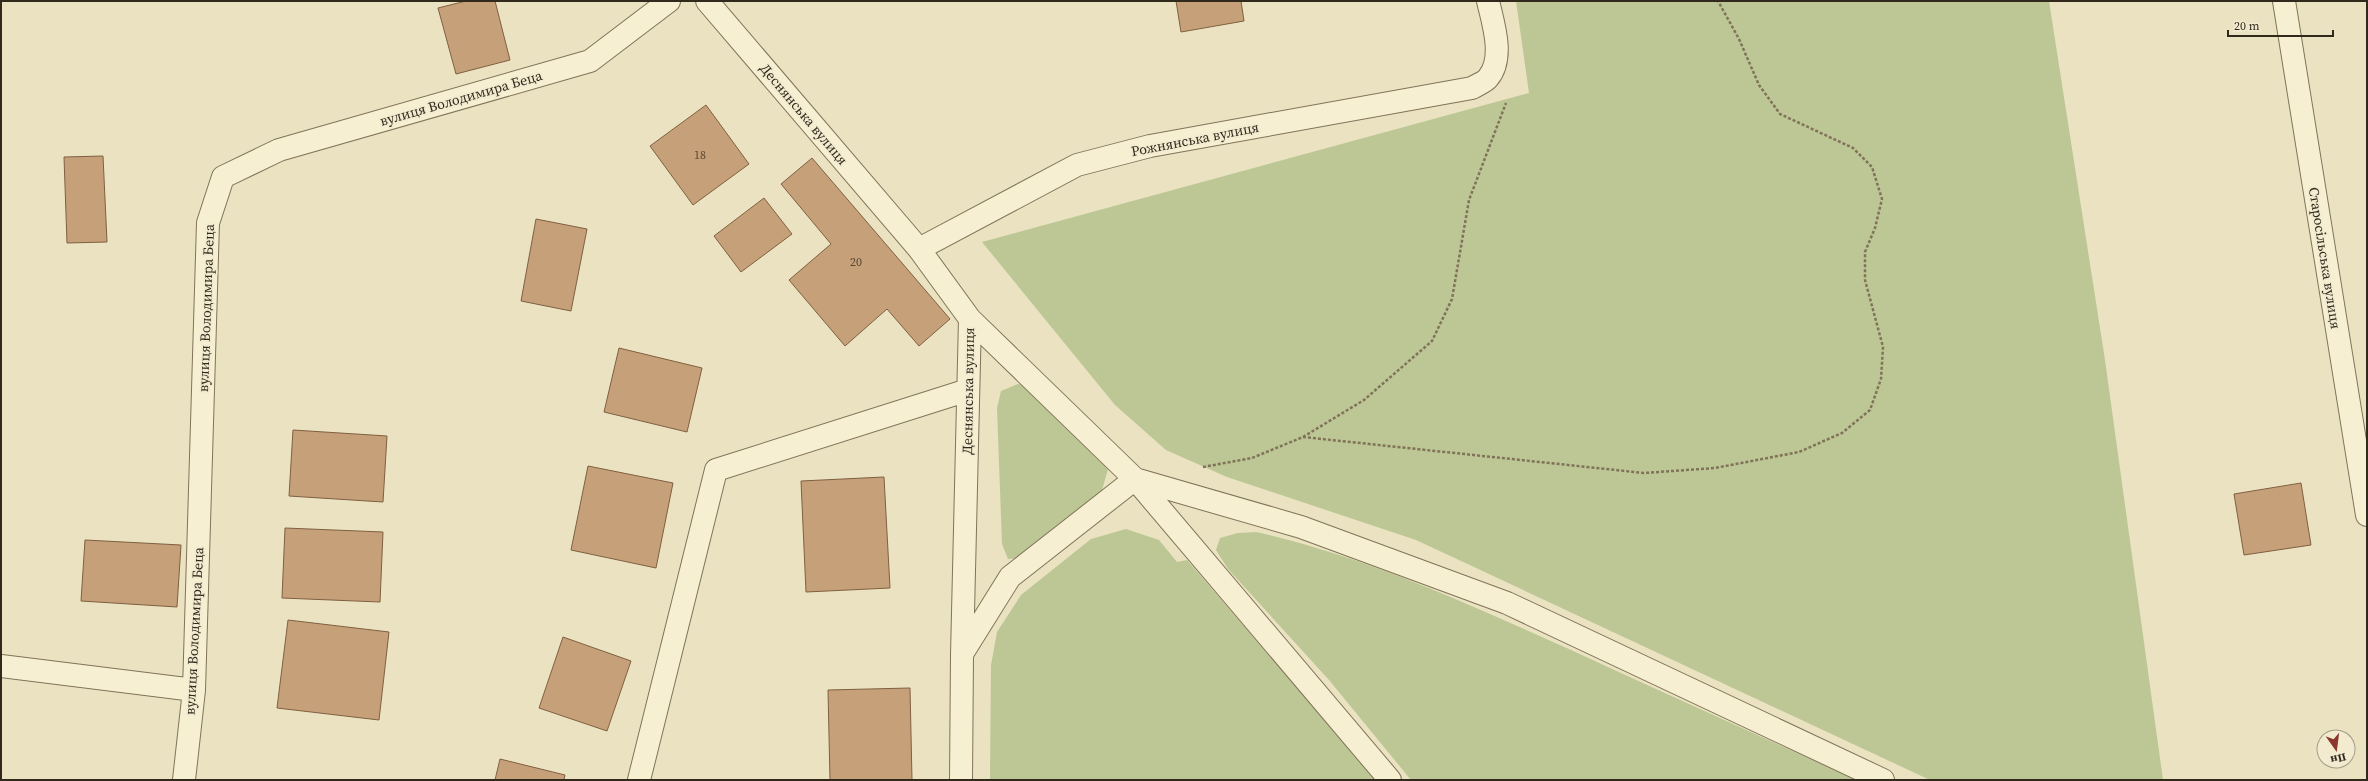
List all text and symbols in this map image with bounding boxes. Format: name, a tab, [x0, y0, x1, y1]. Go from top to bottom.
scale bar	[2228, 12, 2333, 38]
text: 20 m	[2234, 18, 2260, 34]
street label: Деснянська вулиця	[755, 59, 853, 169]
street label: вулиця Володимира Беца	[377, 65, 545, 131]
street label: Рожнянська вулиця	[1129, 117, 1261, 161]
house number: 18	[694, 147, 706, 163]
street label: Старосільська вулиця	[2304, 186, 2346, 330]
street label: вулиця Володимира Беца	[193, 223, 219, 392]
house number: 20	[850, 254, 862, 270]
street label: Деснянська вулиця	[957, 327, 979, 455]
street label: вулиця Володимира Беца	[180, 546, 208, 716]
north arrow	[2316, 729, 2356, 769]
text: Пн	[2329, 749, 2348, 767]

